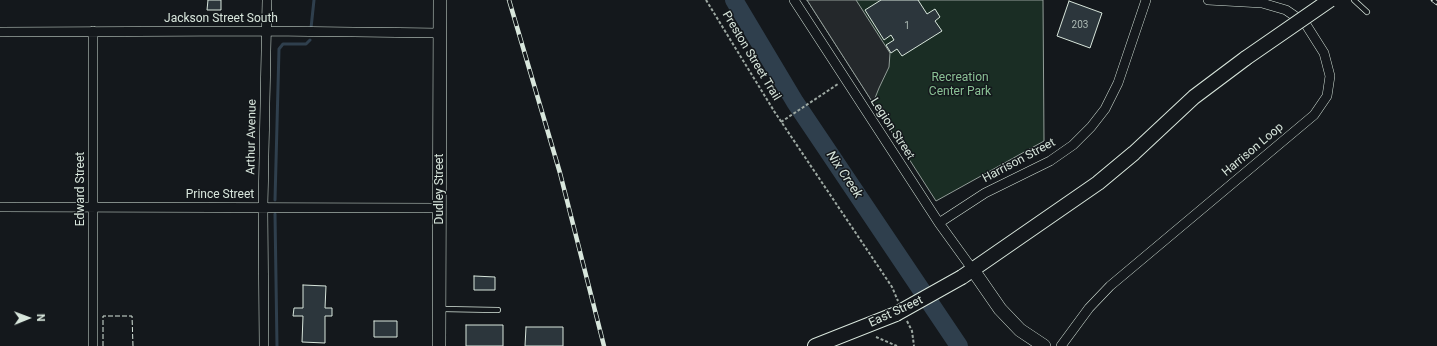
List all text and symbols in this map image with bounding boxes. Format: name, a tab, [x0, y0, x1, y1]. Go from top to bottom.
street label: Preston Street Trail	[719, 9, 783, 103]
street label: Jackson Street South	[164, 12, 278, 26]
house number: 203	[1072, 19, 1088, 31]
house number: 1	[904, 20, 910, 32]
park label: Recreation Center Park	[929, 71, 991, 99]
street label: Legion Street	[867, 95, 917, 163]
street label: Arthur Avenue	[244, 99, 260, 175]
street label: Harrison Loop	[1219, 120, 1287, 180]
street label: Harrison Street	[980, 136, 1058, 186]
water label: Nix Creek	[823, 148, 865, 202]
street label: Edward Street	[74, 152, 88, 226]
street label: Dudley Street	[433, 154, 447, 224]
street label: Prince Street	[186, 188, 254, 202]
street label: East Street	[867, 293, 925, 331]
north arrow	[8, 298, 48, 338]
text: N	[34, 314, 47, 322]

